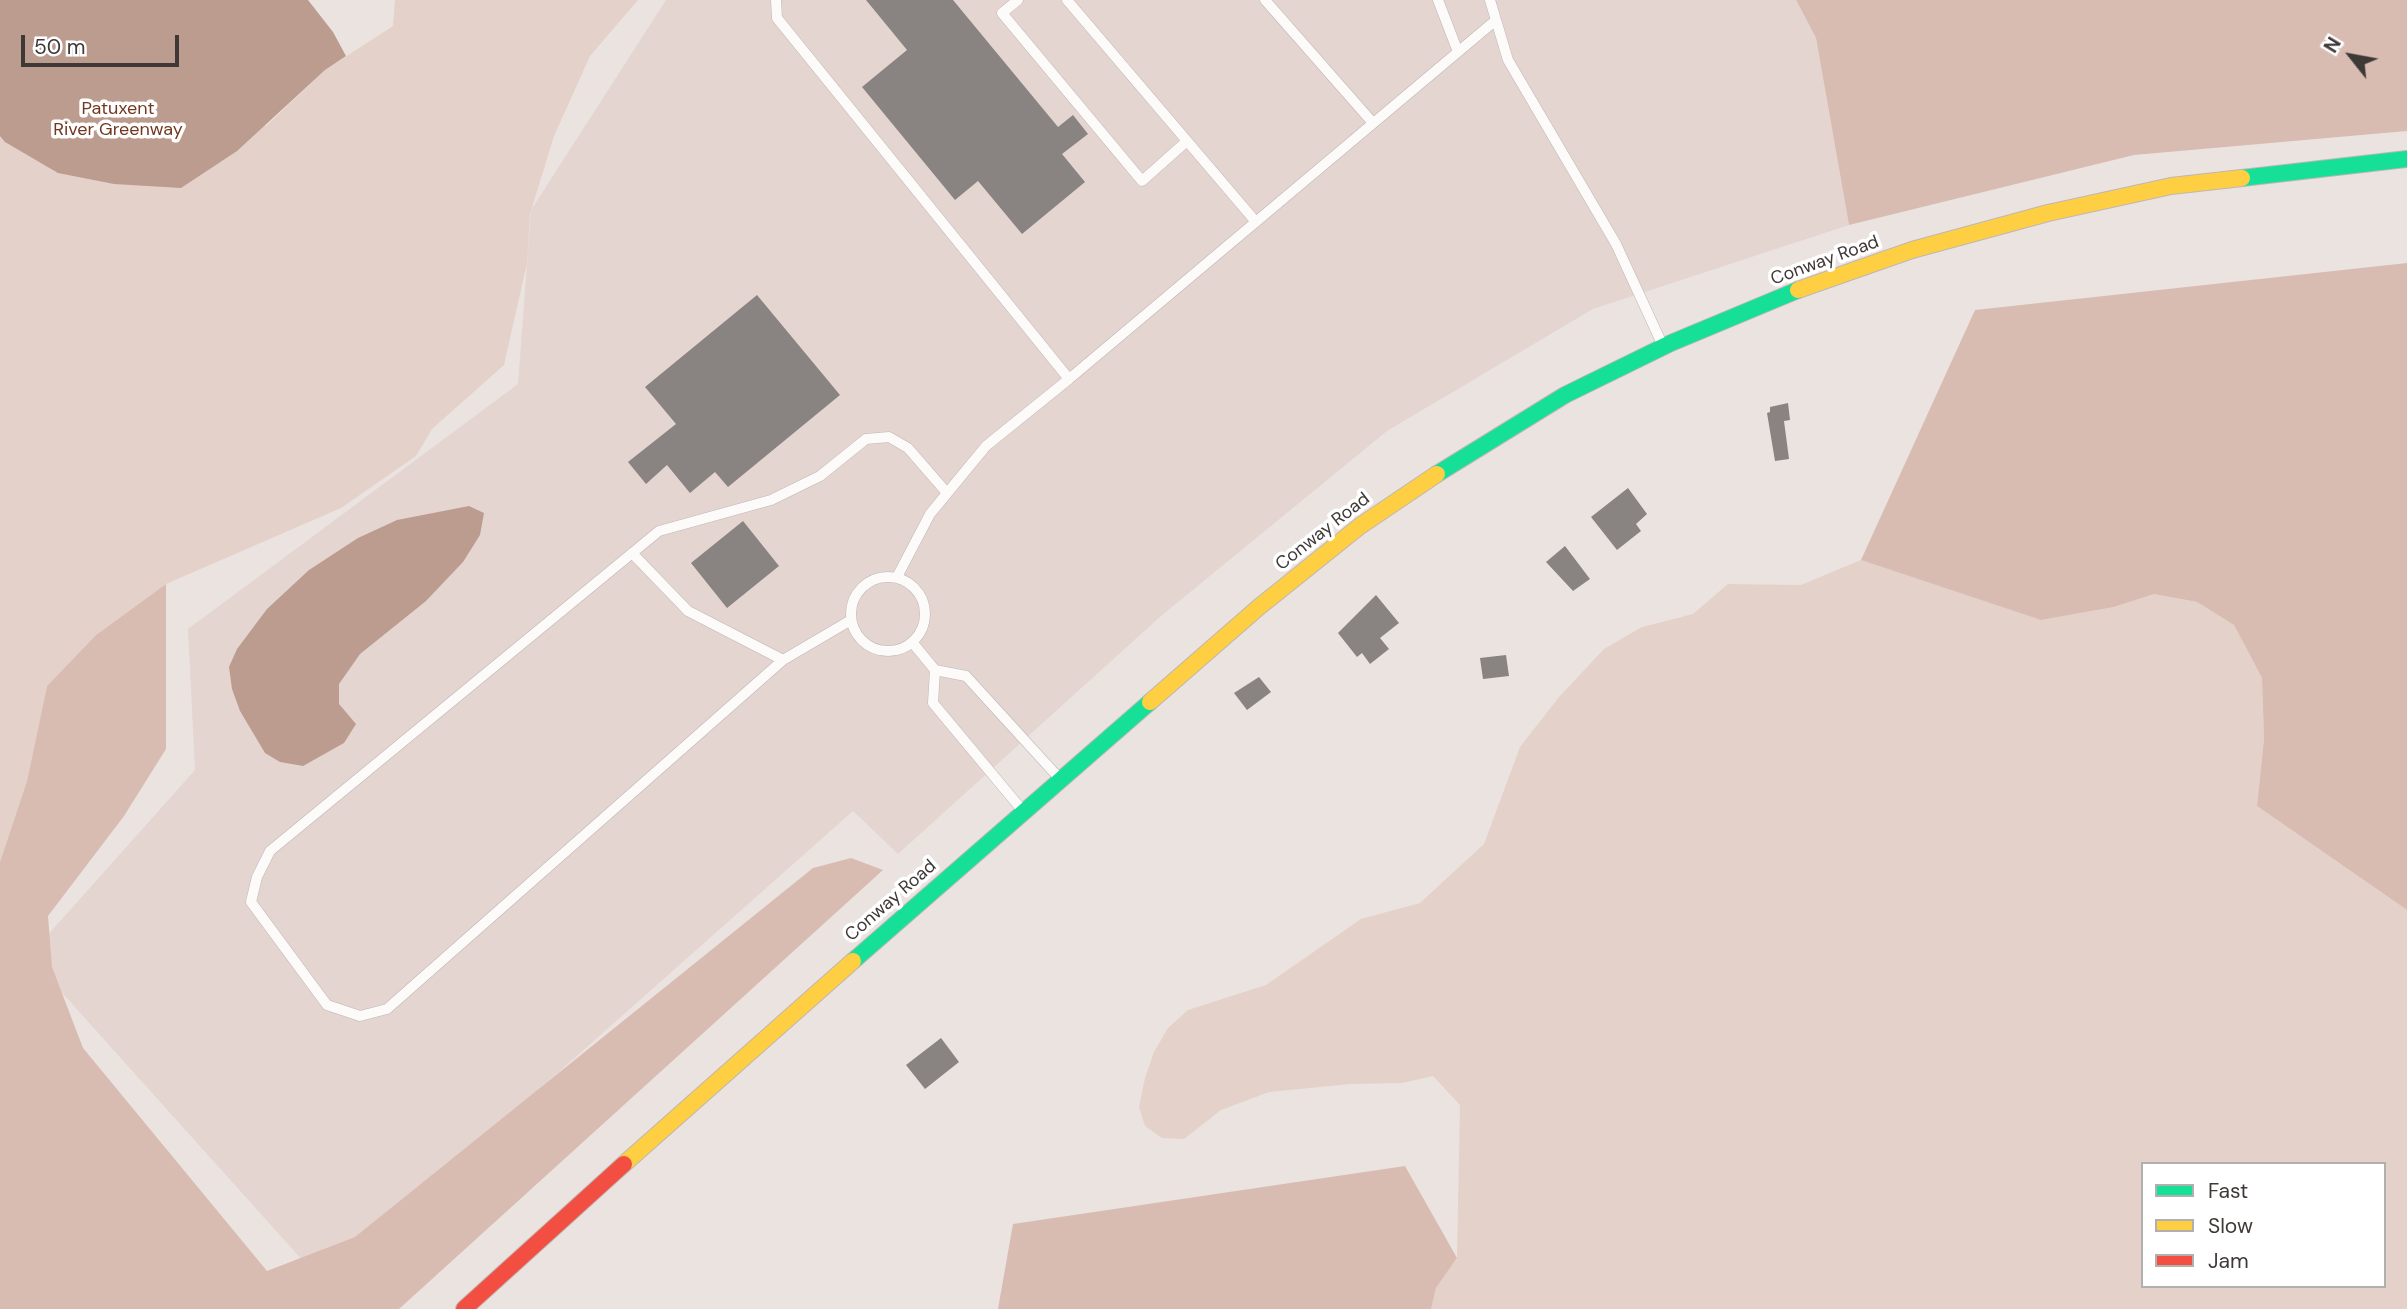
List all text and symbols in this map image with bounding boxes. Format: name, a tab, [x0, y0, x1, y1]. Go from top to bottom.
scale bar	[24, 21, 182, 65]
north arrow	[2316, 21, 2386, 91]
text: 50 m	[34, 33, 85, 61]
text: N	[2318, 33, 2347, 57]
park label: Patuxent River Greenway	[53, 98, 183, 140]
street label: Conway Road	[1768, 231, 1882, 291]
street label: Conway Road	[1272, 489, 1374, 575]
street label: Conway Road	[841, 856, 941, 946]
legend	[2141, 1162, 2386, 1288]
text: Fast	[2208, 1177, 2248, 1205]
text: Slow	[2208, 1212, 2253, 1240]
text: Jam	[2208, 1247, 2249, 1275]

